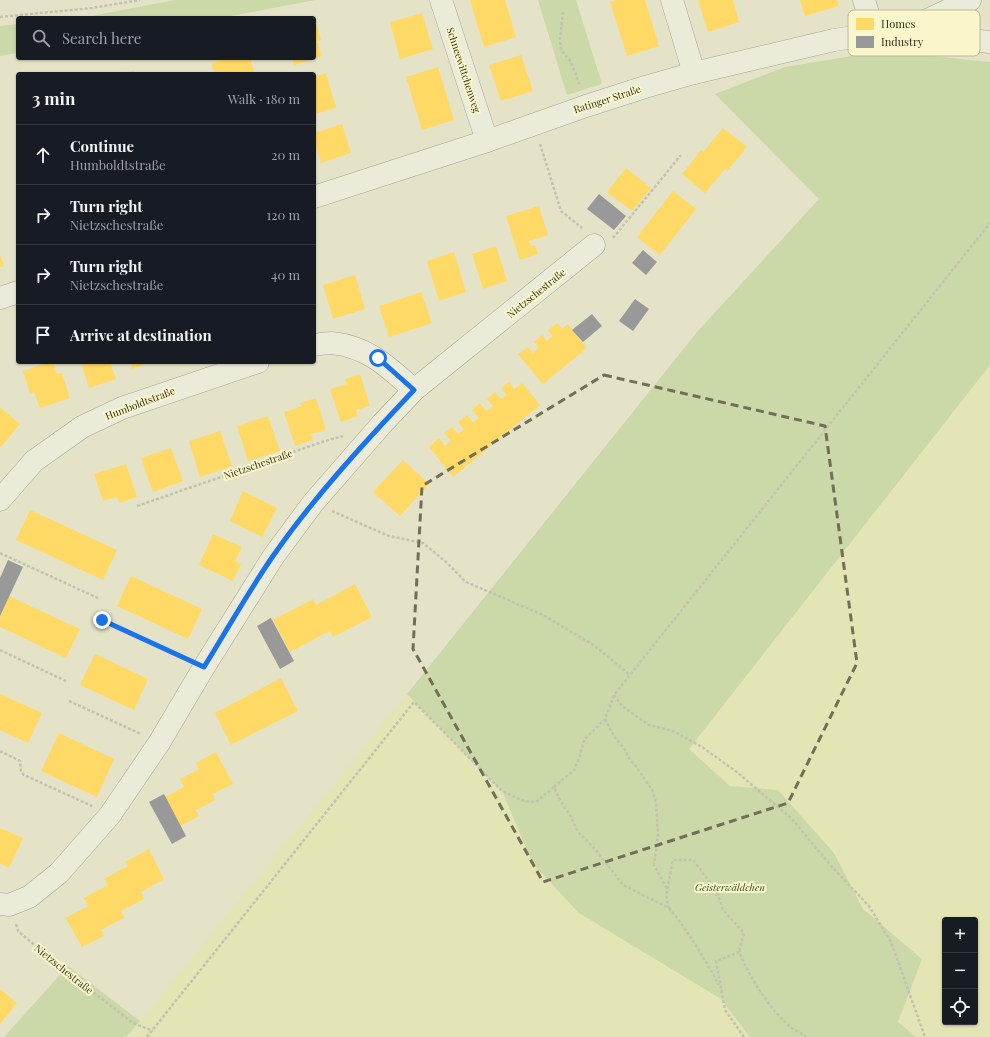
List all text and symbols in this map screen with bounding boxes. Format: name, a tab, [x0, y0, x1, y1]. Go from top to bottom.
legend	[848, 10, 980, 56]
search box	[16, 16, 316, 60]
text: Homes	[881, 16, 915, 31]
street label: Schneewittchenweg	[444, 25, 485, 115]
icon: search	[30, 27, 52, 49]
text: Search here	[62, 28, 141, 48]
text: Industry	[881, 34, 924, 49]
street label: Ratinger Straße	[572, 82, 642, 116]
text: 3 min	[32, 87, 75, 109]
text: Walk · 180 m	[228, 90, 300, 107]
text: Continue	[70, 136, 134, 156]
icon: ahead	[32, 144, 54, 166]
text: 20 m	[271, 146, 300, 163]
text: Humboldtstraße	[70, 156, 166, 173]
text: Turn right	[70, 196, 143, 216]
icon: right	[32, 204, 54, 226]
text: 120 m	[266, 206, 300, 223]
text: Nietzschestraße	[70, 216, 163, 233]
text: Turn right	[70, 256, 143, 276]
icon: right	[32, 264, 54, 286]
street label: Nietzschestraße	[504, 265, 568, 321]
text: 40 m	[271, 266, 300, 283]
text: Nietzschestraße	[70, 276, 163, 293]
icon: arrive	[32, 324, 54, 346]
text: Arrive at destination	[70, 325, 212, 345]
route start	[369, 349, 387, 367]
street label: Humboldtstraße	[103, 383, 177, 423]
street label: Nietzschestraße	[222, 446, 294, 482]
route end	[93, 611, 111, 629]
park label: Geisterwäldchen	[695, 880, 765, 894]
map controls	[942, 917, 978, 1025]
button: +	[942, 917, 978, 953]
street label: Nietzschestraße	[32, 941, 96, 997]
button: −	[942, 953, 978, 989]
button: locate	[942, 989, 978, 1025]

